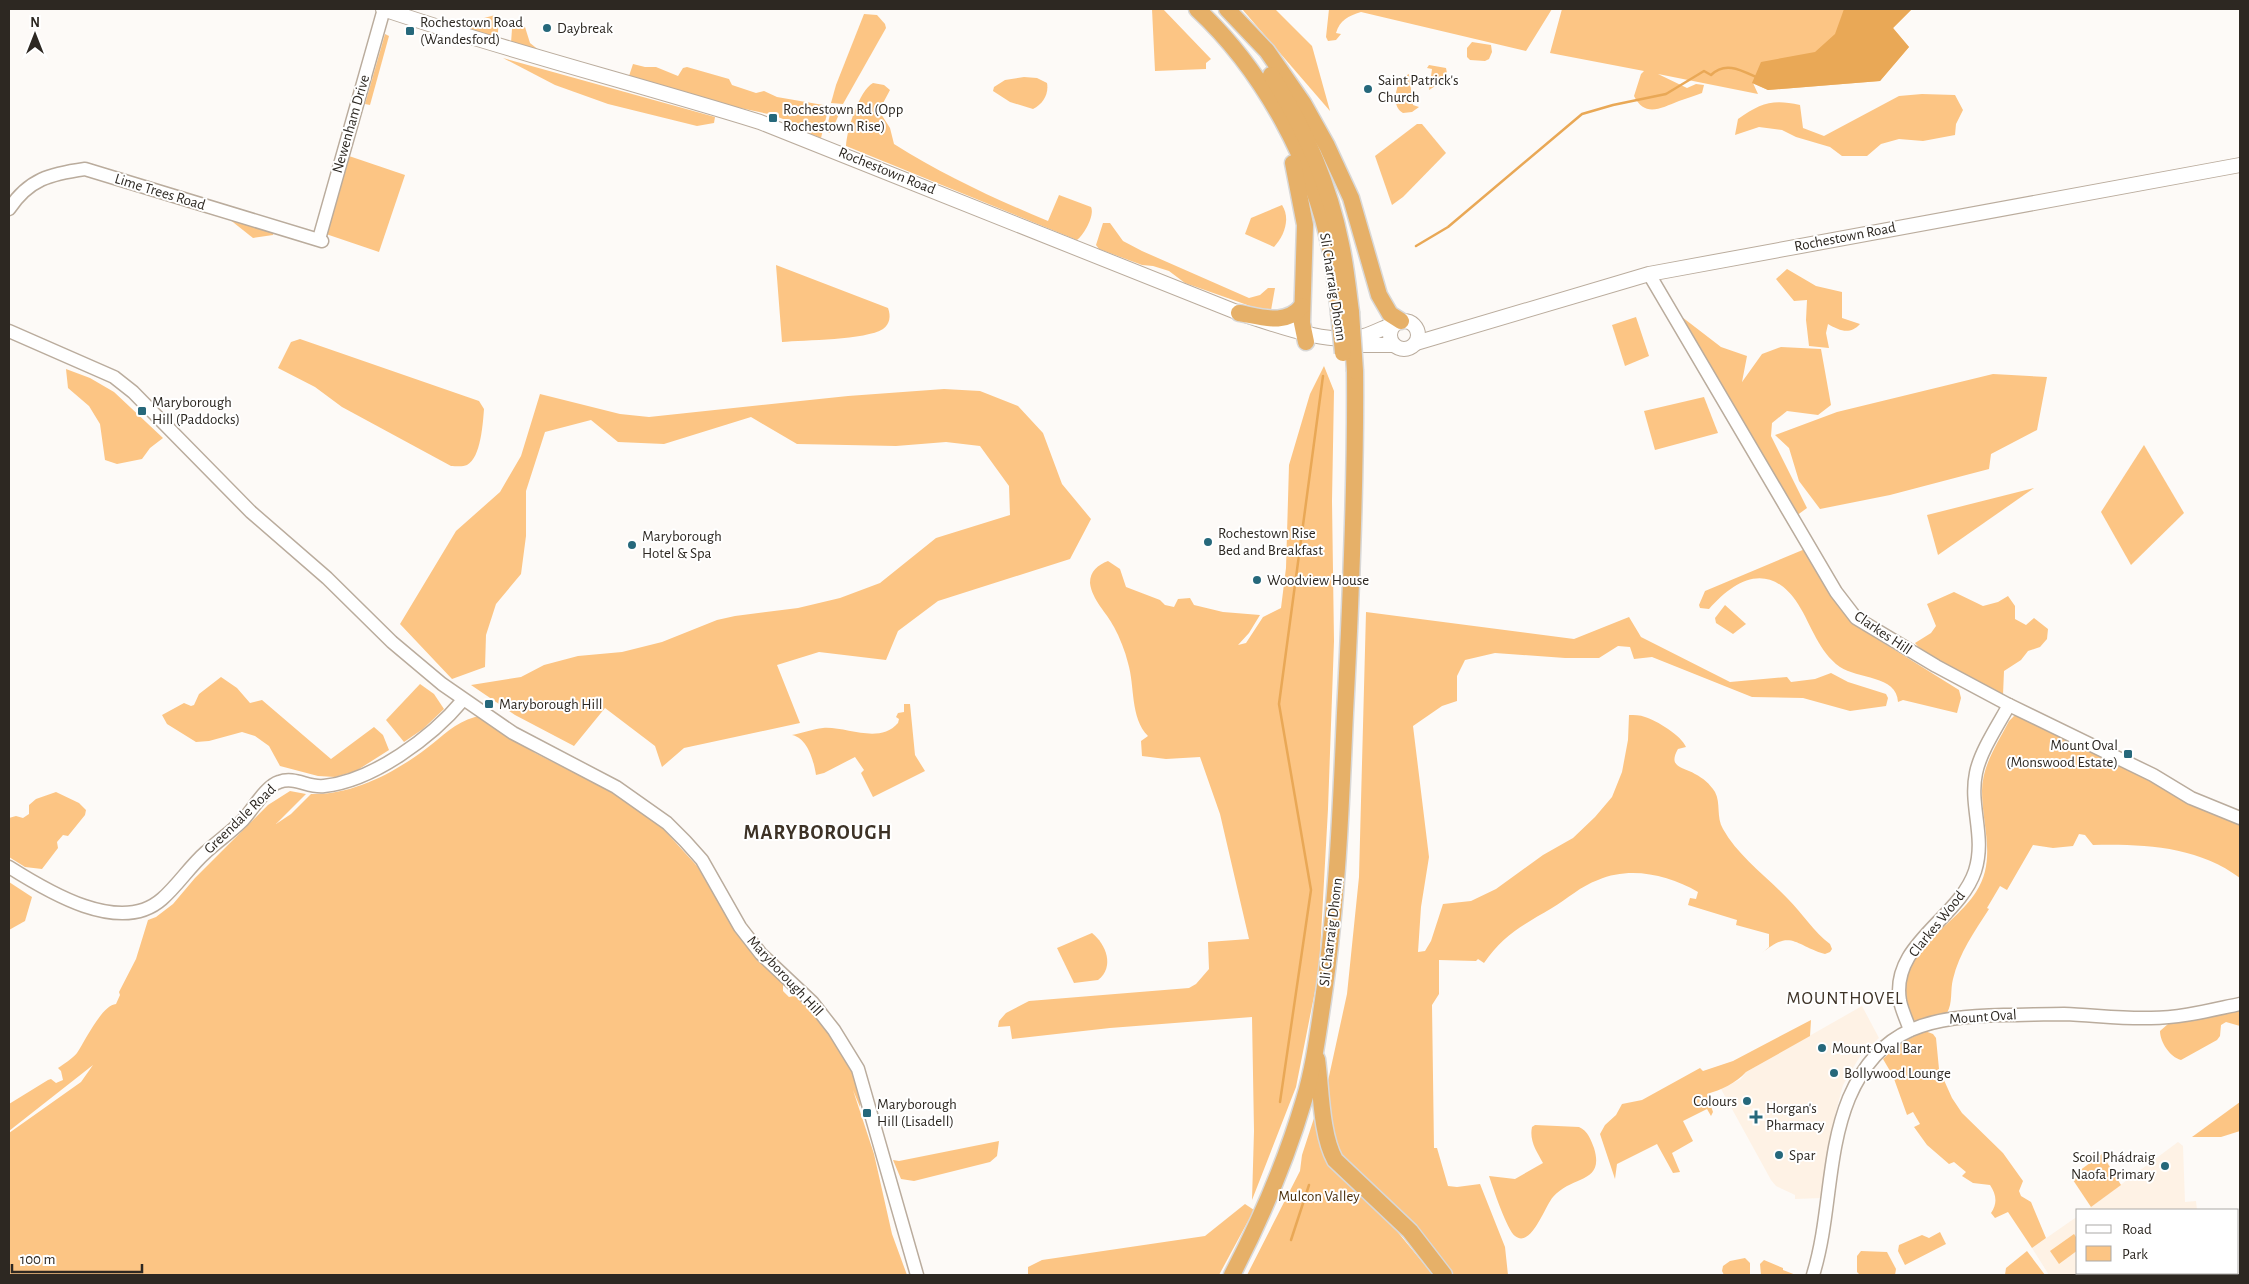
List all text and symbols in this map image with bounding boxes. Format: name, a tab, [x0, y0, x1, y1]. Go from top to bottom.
north arrow	[10, 10, 60, 60]
place label: Rochestown Road (Wandesford)	[420, 15, 523, 47]
text: N	[30, 16, 40, 30]
place label: Daybreak	[557, 21, 613, 36]
marker: Daybreak	[541, 22, 553, 34]
marker: Rochestown Road (Wandesford)	[404, 25, 416, 37]
street label: Newenham Drive	[330, 73, 372, 175]
place label: Saint Patrick's Church	[1378, 73, 1459, 105]
marker: Saint Patrick's Church	[1362, 83, 1374, 95]
place label: Rochestown Rd (Opp Rochestown Rise)	[783, 102, 903, 134]
marker: Rochestown Rd (Opp Rochestown Rise)	[767, 112, 779, 124]
street label: Rochestown Road	[836, 145, 938, 197]
street label: Lime Trees Road	[113, 171, 207, 213]
street label: Rochestown Road	[1793, 220, 1897, 254]
street label: Sli Charraig Dhonn	[1317, 232, 1349, 342]
place label: Maryborough Hill (Paddocks)	[152, 395, 240, 427]
marker: Maryborough Hill (Paddocks)	[136, 405, 148, 417]
place label: Rochestown Rise Bed and Breakfast	[1218, 526, 1323, 558]
place label: Maryborough Hotel & Spa	[642, 529, 722, 561]
marker: Rochestown Rise Bed and Breakfast	[1202, 536, 1214, 548]
marker: Maryborough Hotel & Spa	[626, 539, 638, 551]
place label: Woodview House	[1267, 573, 1369, 588]
marker: Woodview House	[1251, 574, 1263, 586]
street label: Clarkes Hill	[1851, 608, 1915, 658]
place label: Maryborough Hill	[499, 697, 603, 712]
marker: Maryborough Hill	[483, 698, 495, 710]
place label: Mount Oval (Monswood Estate)	[2006, 738, 2118, 770]
marker: Mount Oval (Monswood Estate)	[2122, 748, 2134, 760]
street label: Greendale Road	[201, 781, 279, 857]
district label: MARYBOROUGH	[744, 823, 892, 843]
street label: Sli Charraig Dhonn	[1317, 877, 1345, 987]
street label: Clarkes Wood	[1906, 888, 1968, 960]
street label: Maryborough Hill	[744, 933, 826, 1019]
district label: MOUNTHOVEL	[1786, 990, 1904, 1008]
street label: Mount Oval	[1949, 1007, 2017, 1027]
place label: Mount Oval Bar	[1832, 1041, 1922, 1056]
marker: Mount Oval Bar	[1816, 1042, 1828, 1054]
place label: Bollywood Lounge	[1844, 1066, 1951, 1081]
marker: Bollywood Lounge	[1828, 1067, 1840, 1079]
place label: Colours	[1693, 1094, 1737, 1109]
marker: Colours	[1741, 1095, 1753, 1107]
place label: Maryborough Hill (Lisadell)	[877, 1097, 957, 1129]
place label: Horgan's Pharmacy	[1766, 1101, 1825, 1133]
marker: Maryborough Hill (Lisadell)	[861, 1107, 873, 1119]
marker: Horgan's Pharmacy	[1750, 1111, 1762, 1123]
place label: Spar	[1789, 1148, 1815, 1163]
marker: Spar	[1773, 1149, 1785, 1161]
place label: Scoil Phádraig Naofa Primary	[2071, 1150, 2156, 1182]
marker: Scoil Phádraig Naofa Primary	[2159, 1160, 2171, 1172]
park label: Mulcon Valley	[1278, 1189, 1360, 1204]
legend	[2076, 1209, 2239, 1274]
text: Road	[2122, 1222, 2152, 1237]
scale bar	[12, 1242, 142, 1274]
text: Park	[2122, 1247, 2148, 1262]
text: 100 m	[20, 1252, 55, 1267]

